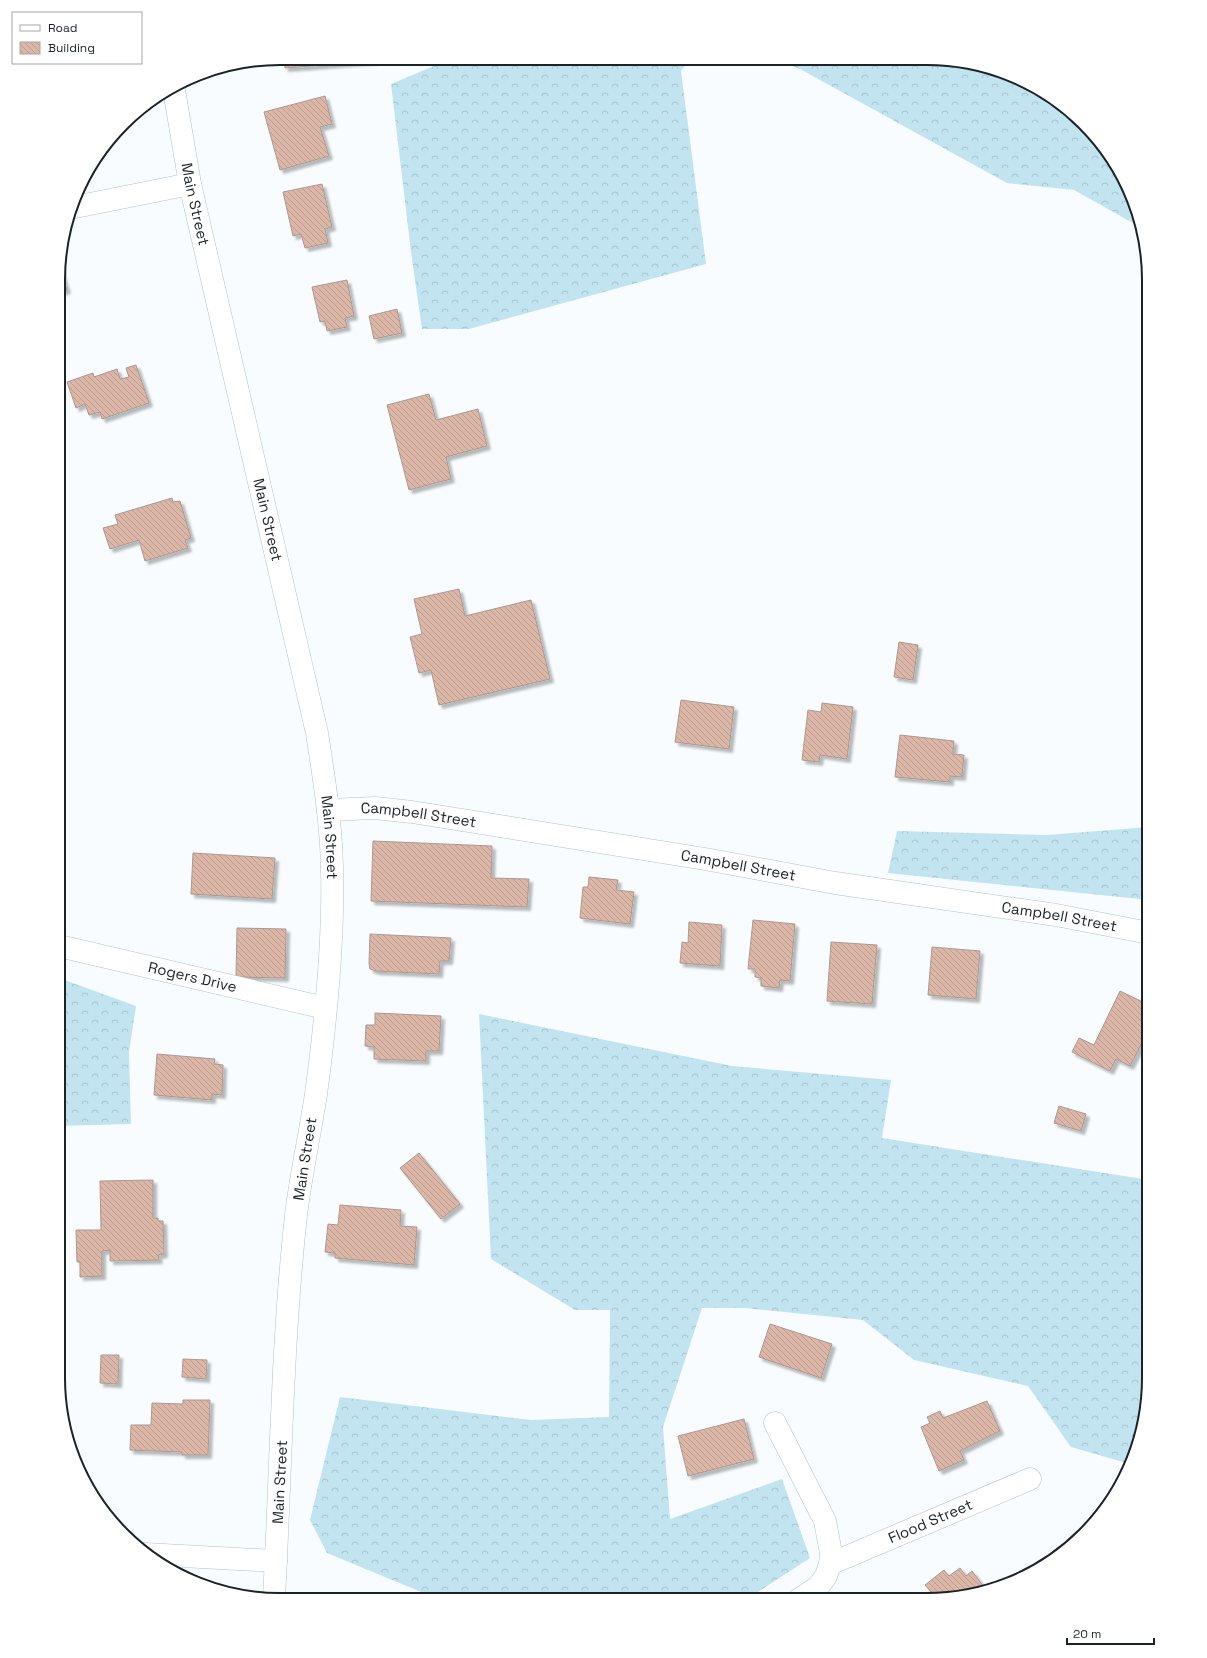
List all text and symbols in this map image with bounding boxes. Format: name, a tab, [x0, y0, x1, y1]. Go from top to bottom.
legend	[12, 12, 142, 64]
text: Road	[48, 20, 77, 36]
text: Building	[48, 40, 95, 56]
street label: Main Street	[178, 161, 214, 247]
street label: Main Street	[249, 476, 287, 563]
street label: Main Street	[317, 794, 342, 880]
street label: Campbell Street	[360, 798, 478, 831]
street label: Campbell Street	[680, 845, 798, 885]
street label: Campbell Street	[1000, 897, 1119, 936]
street label: Rogers Drive	[146, 957, 239, 996]
street label: Main Street	[289, 1116, 320, 1202]
street label: Main Street	[268, 1439, 291, 1524]
street label: Flood Street	[885, 1495, 975, 1547]
scale bar	[1067, 1620, 1154, 1646]
text: 20 m	[1073, 1626, 1101, 1642]

